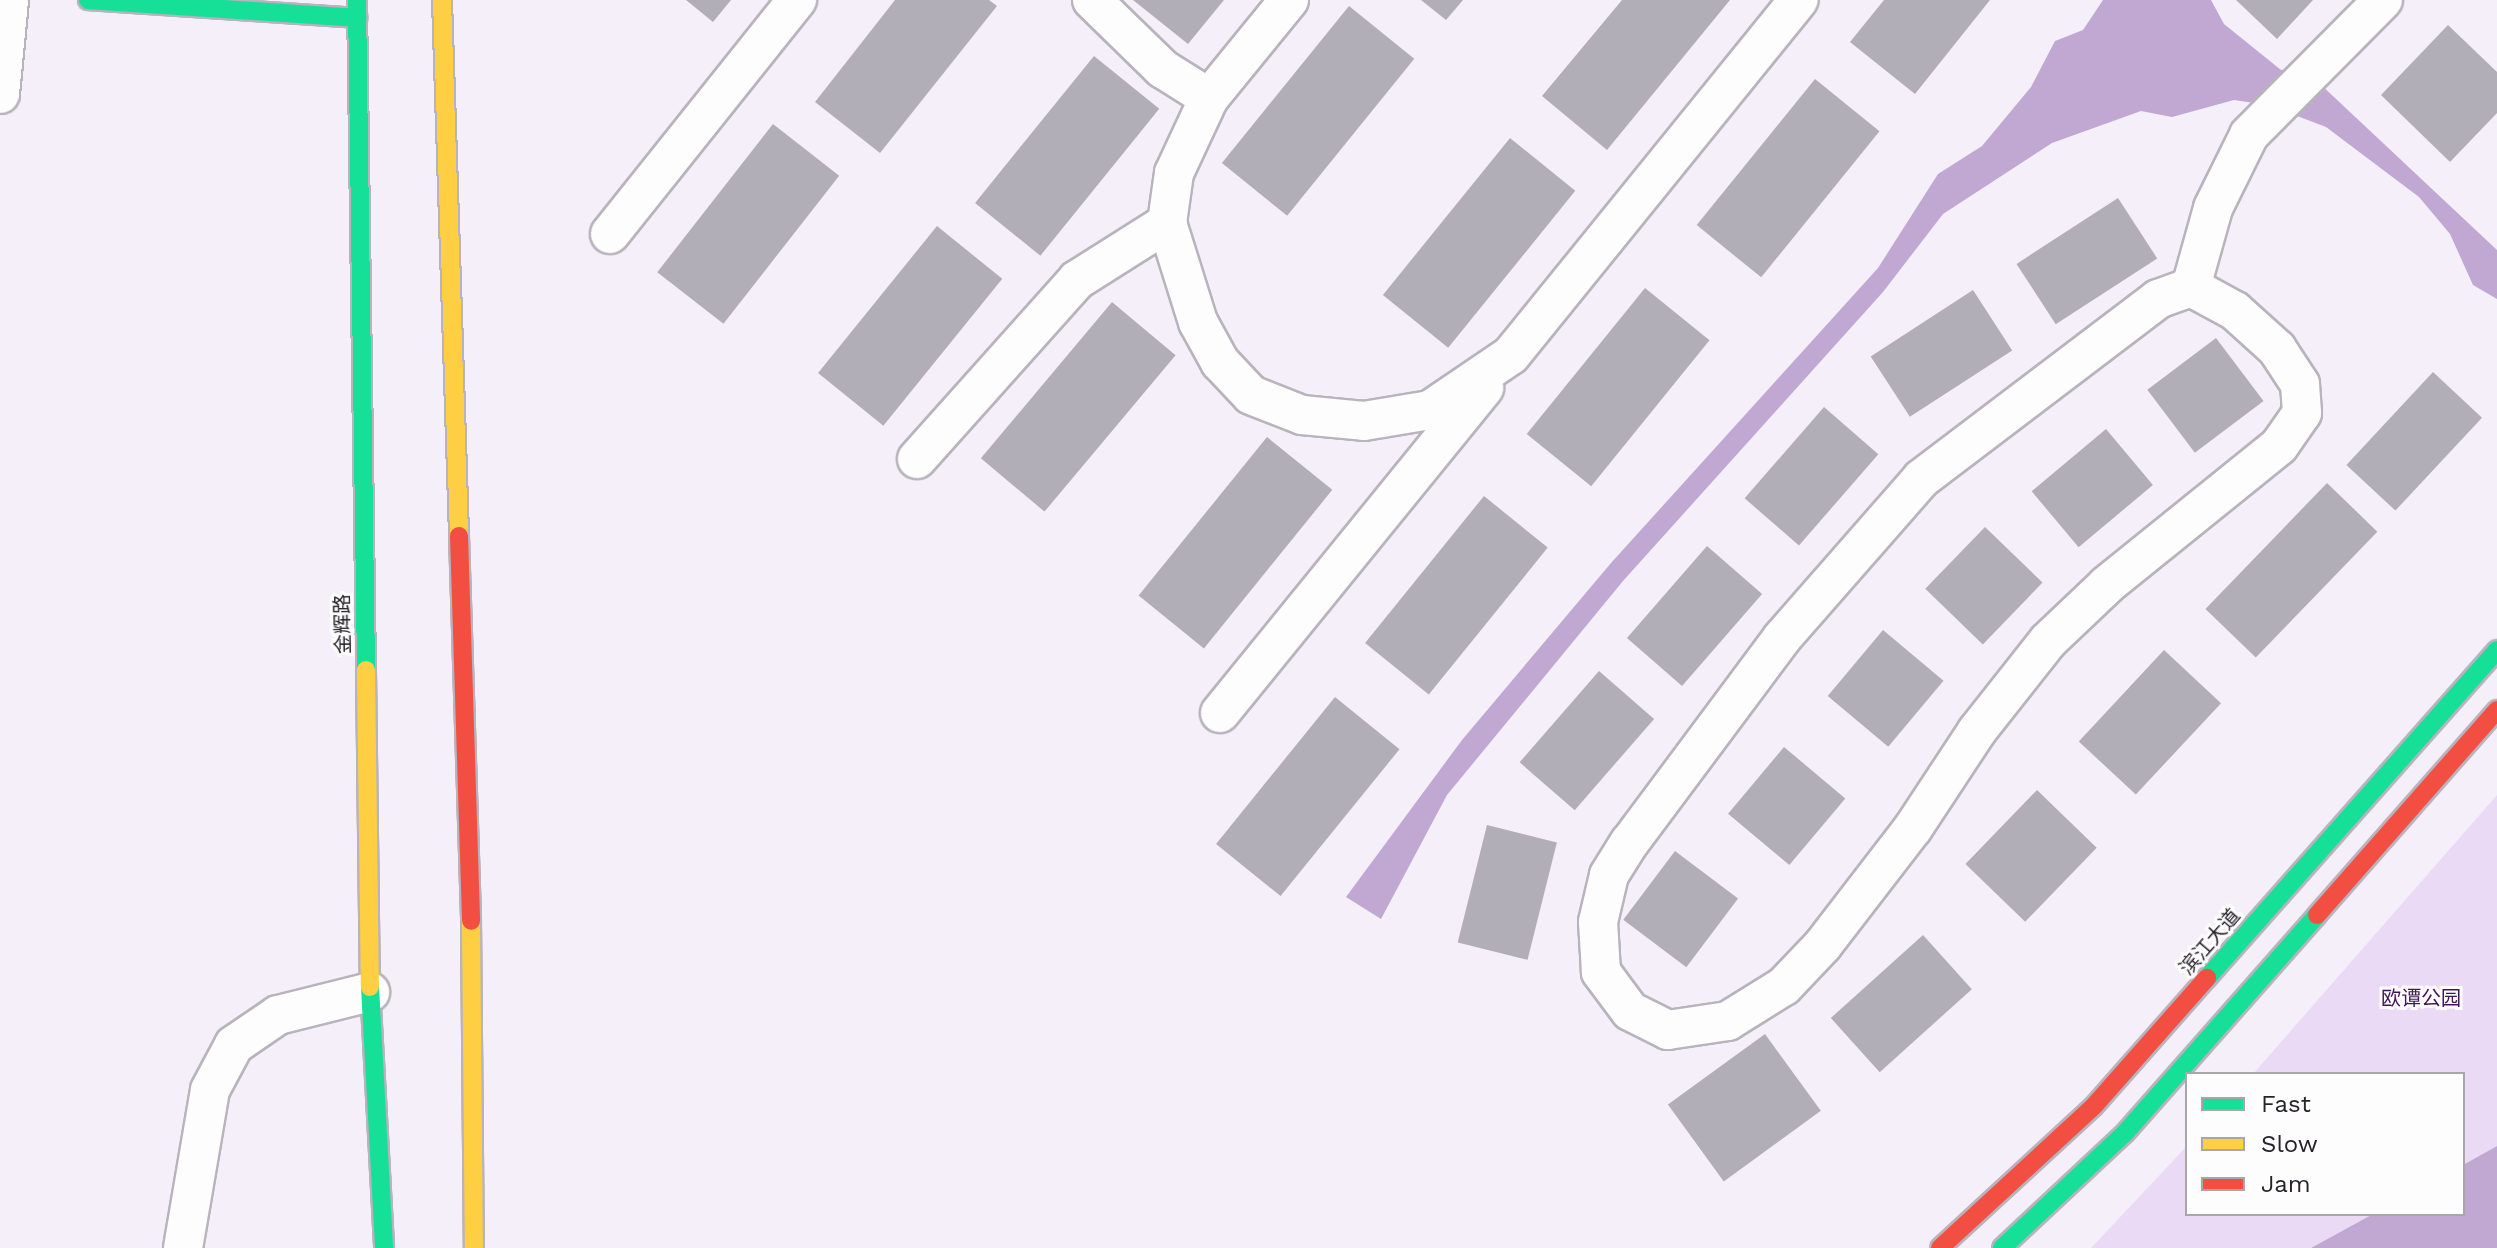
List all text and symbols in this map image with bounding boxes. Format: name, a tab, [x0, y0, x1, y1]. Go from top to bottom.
street label: 金辉路	[330, 594, 356, 654]
street label: 滨江大道	[2175, 904, 2245, 980]
park label: 欧谭公园	[2381, 986, 2461, 1010]
legend	[2185, 1072, 2465, 1216]
text: Fast	[2261, 1090, 2311, 1118]
text: Slow	[2261, 1130, 2318, 1158]
text: Jam	[2261, 1170, 2311, 1198]

